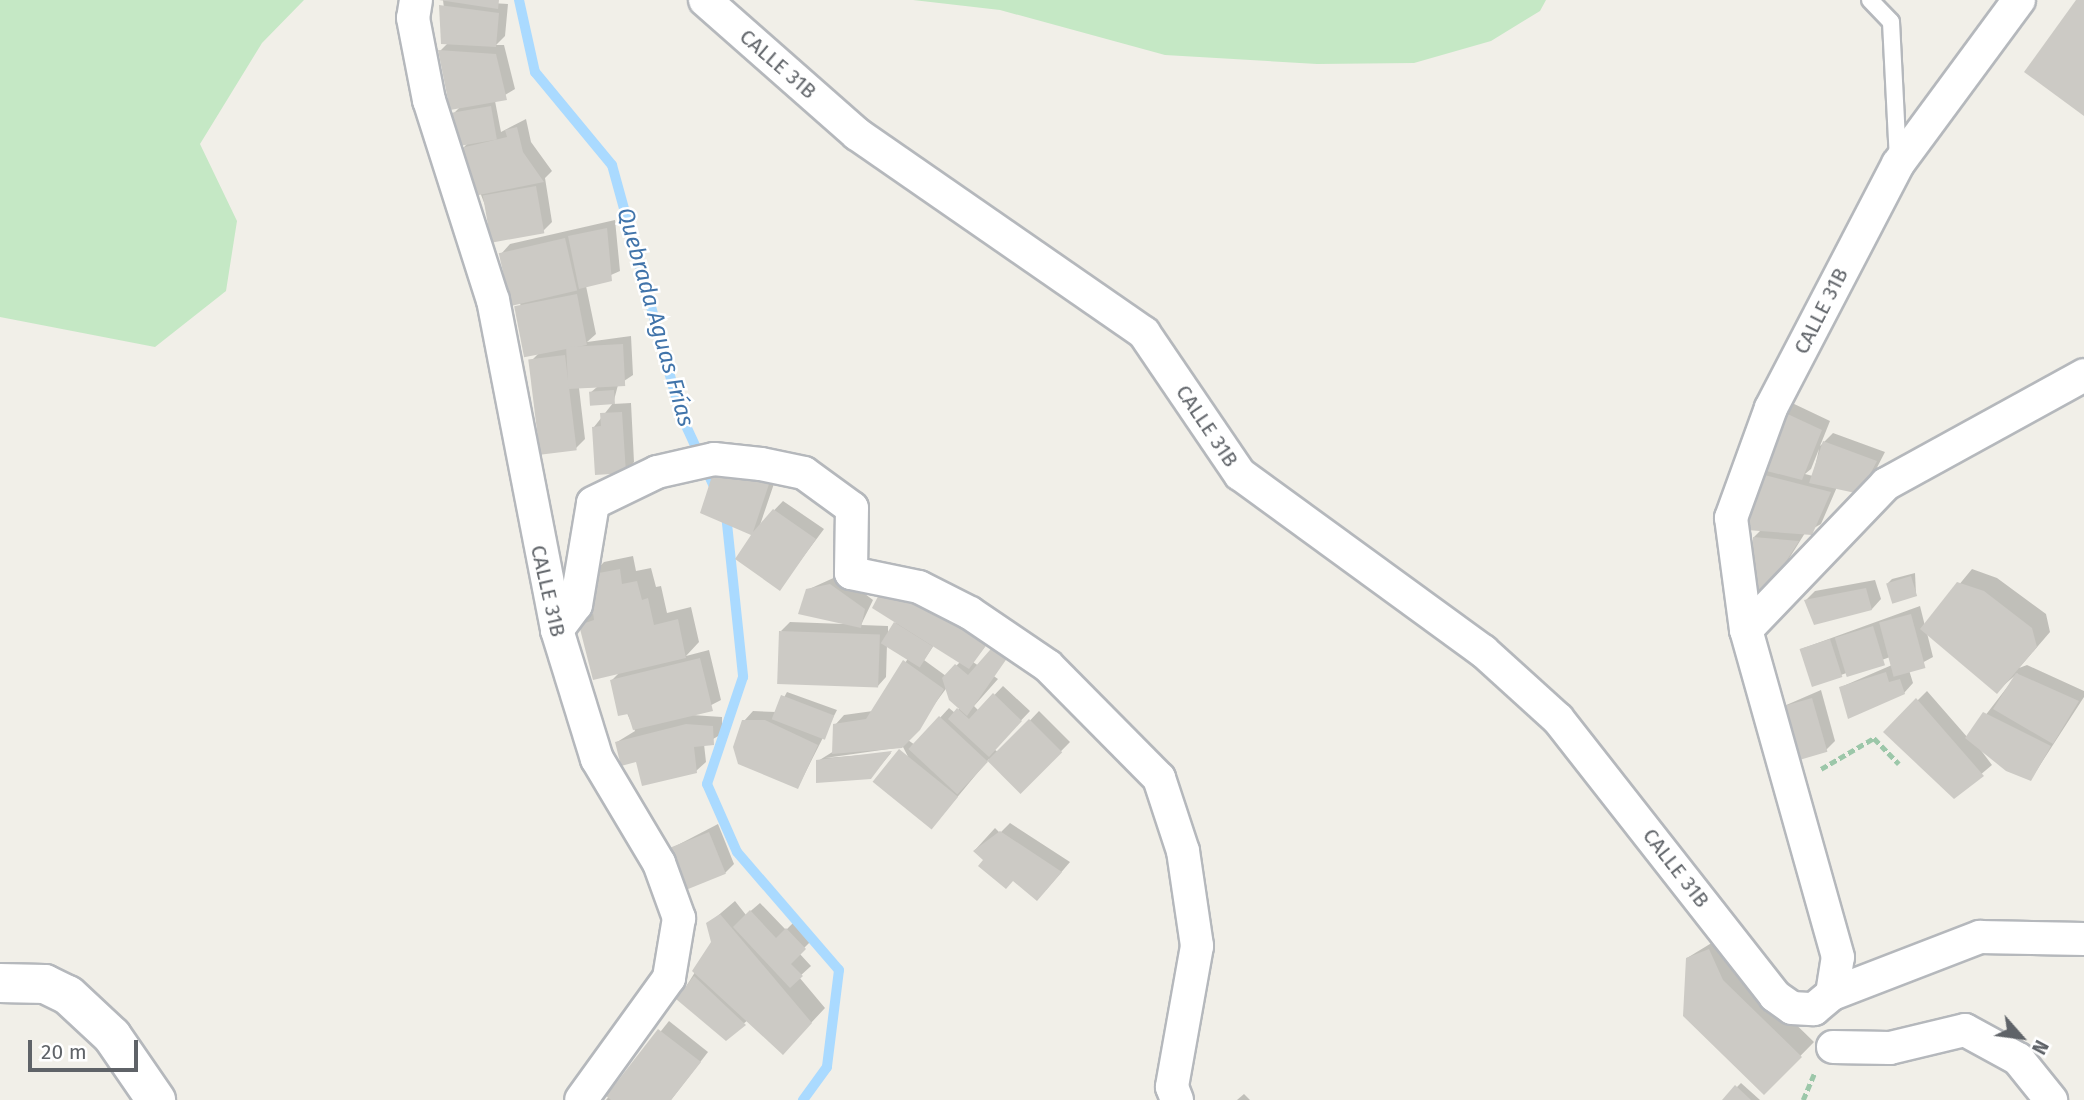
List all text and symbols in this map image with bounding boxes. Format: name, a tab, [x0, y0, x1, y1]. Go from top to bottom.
street label: CALLE 31B	[735, 24, 821, 104]
water label: Quebrada Aguas Frías	[612, 204, 700, 430]
street label: CALLE 31B	[1789, 264, 1853, 358]
street label: CALLE 31B	[1170, 380, 1244, 472]
street label: CALLE 31B	[525, 543, 571, 639]
street label: CALLE 31B	[1637, 823, 1715, 913]
north arrow	[1986, 1002, 2056, 1072]
scale bar	[32, 1026, 142, 1070]
text: N	[2027, 1036, 2053, 1058]
text: 20 m	[41, 1039, 87, 1065]

